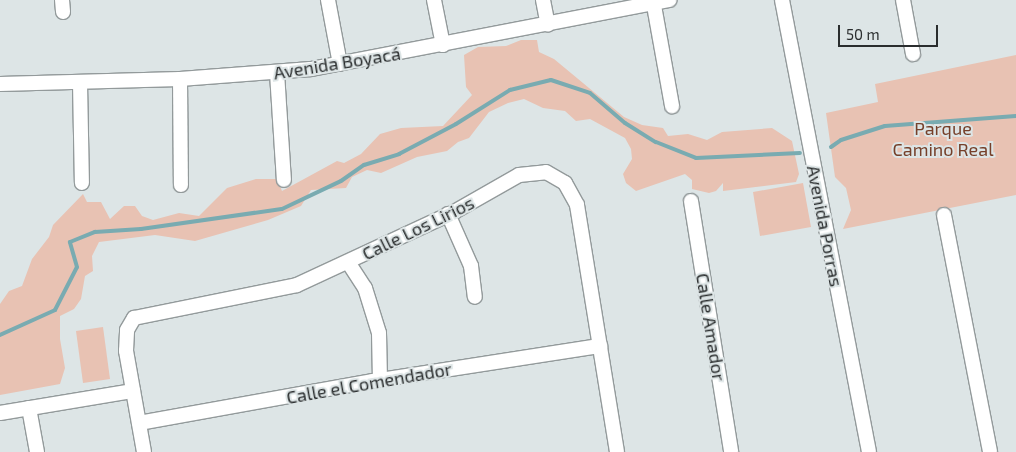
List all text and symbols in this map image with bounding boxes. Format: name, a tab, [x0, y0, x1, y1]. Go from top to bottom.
scale bar	[841, 15, 941, 47]
text: 50 m	[846, 25, 880, 43]
street label: Avenida Boyacá	[272, 42, 402, 84]
park label: Parque Camino Real	[893, 118, 993, 160]
street label: Avenida Porras	[803, 163, 847, 289]
street label: Calle Los Lirios	[358, 192, 478, 264]
street label: Calle Amador	[692, 271, 730, 383]
street label: Calle el Comendador	[284, 358, 454, 408]

